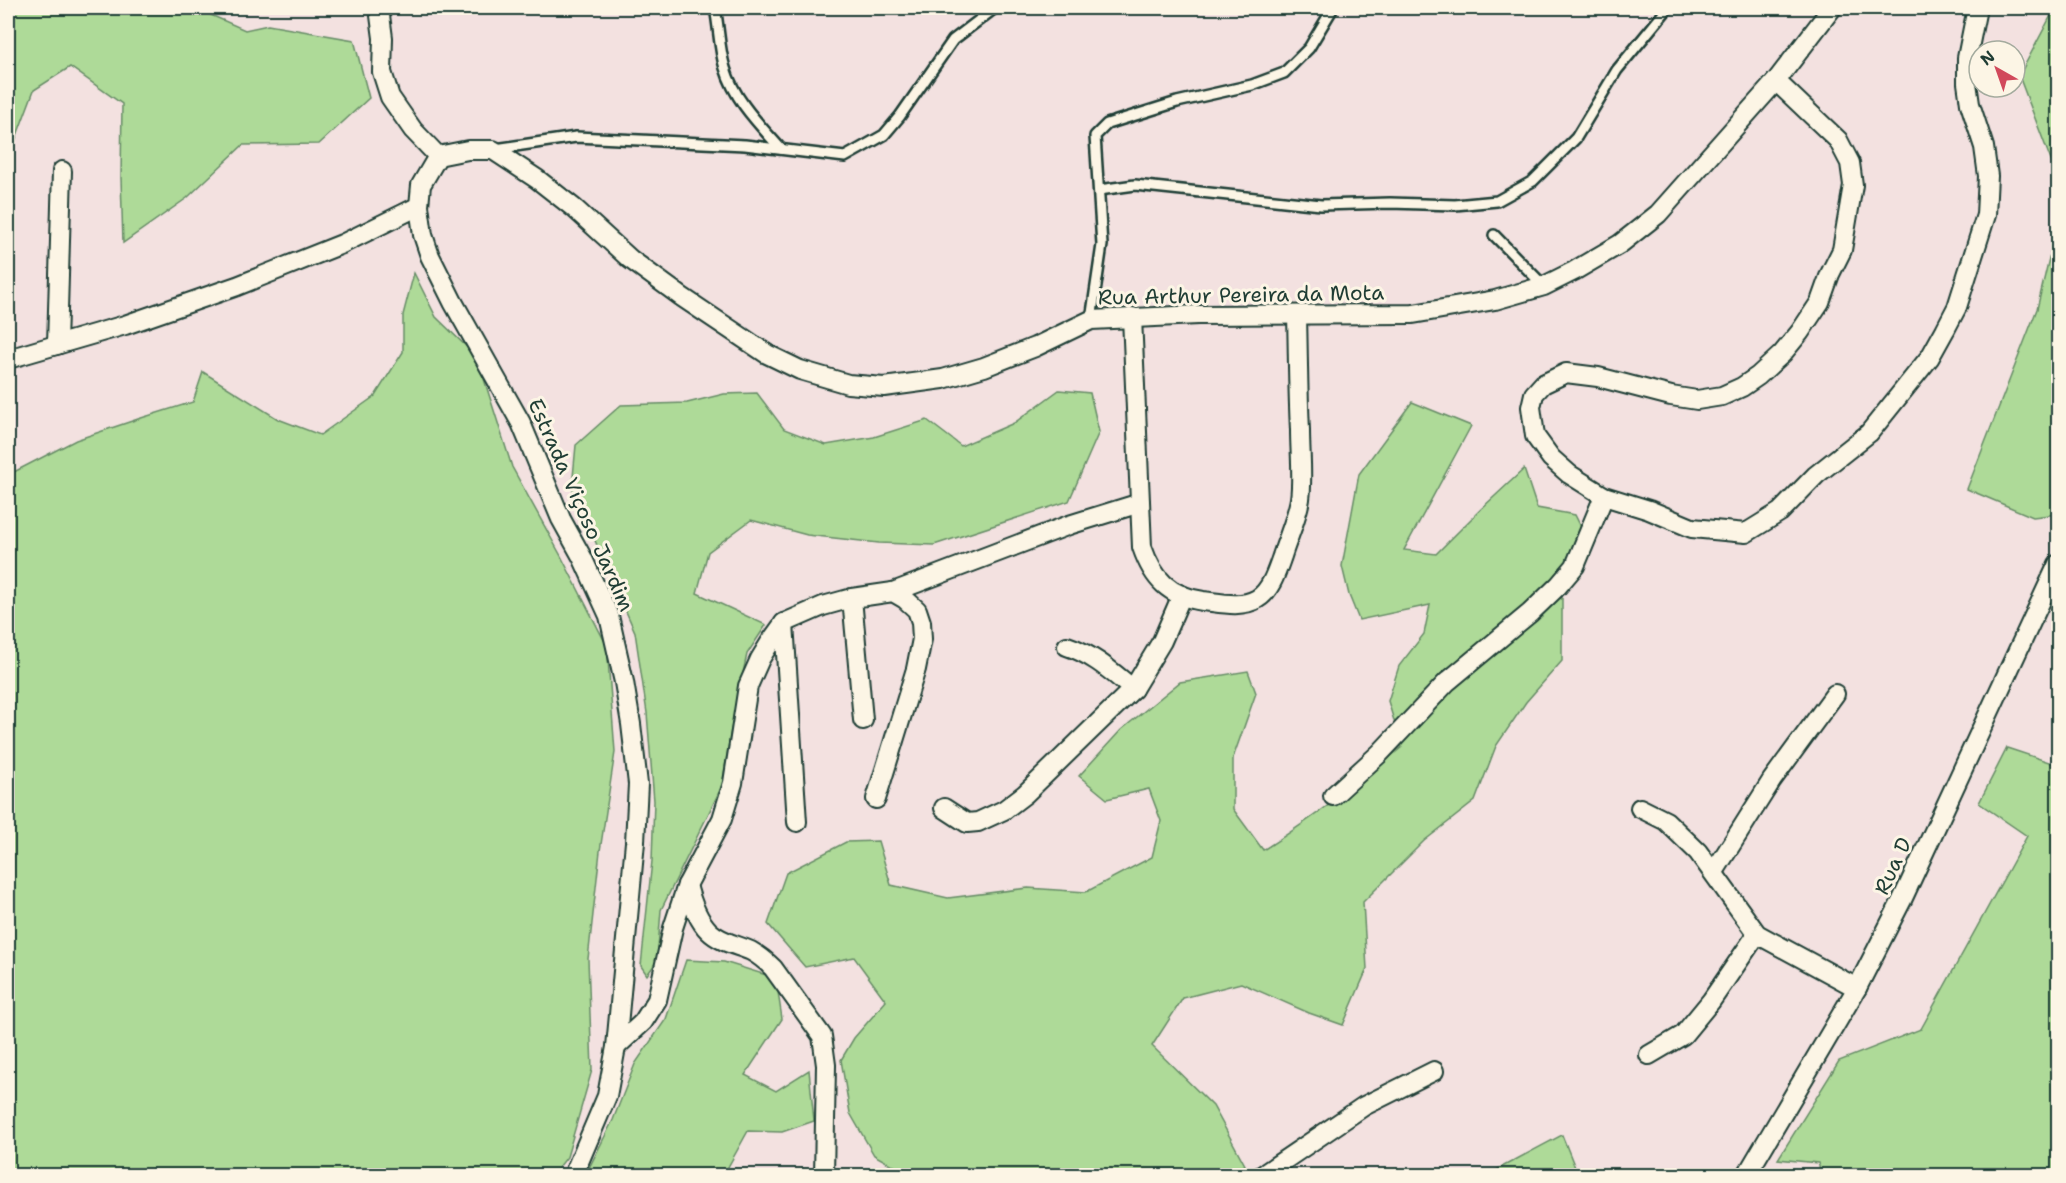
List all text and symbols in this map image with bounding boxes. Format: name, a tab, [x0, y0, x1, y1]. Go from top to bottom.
north arrow	[1967, 39, 2027, 99]
text: N	[1976, 46, 1999, 70]
street label: Rua Arthur Pereira da Mota	[1098, 279, 1384, 311]
street label: Estrada Viçoso Jardim	[521, 394, 641, 616]
street label: Rua D	[1868, 833, 1918, 899]

